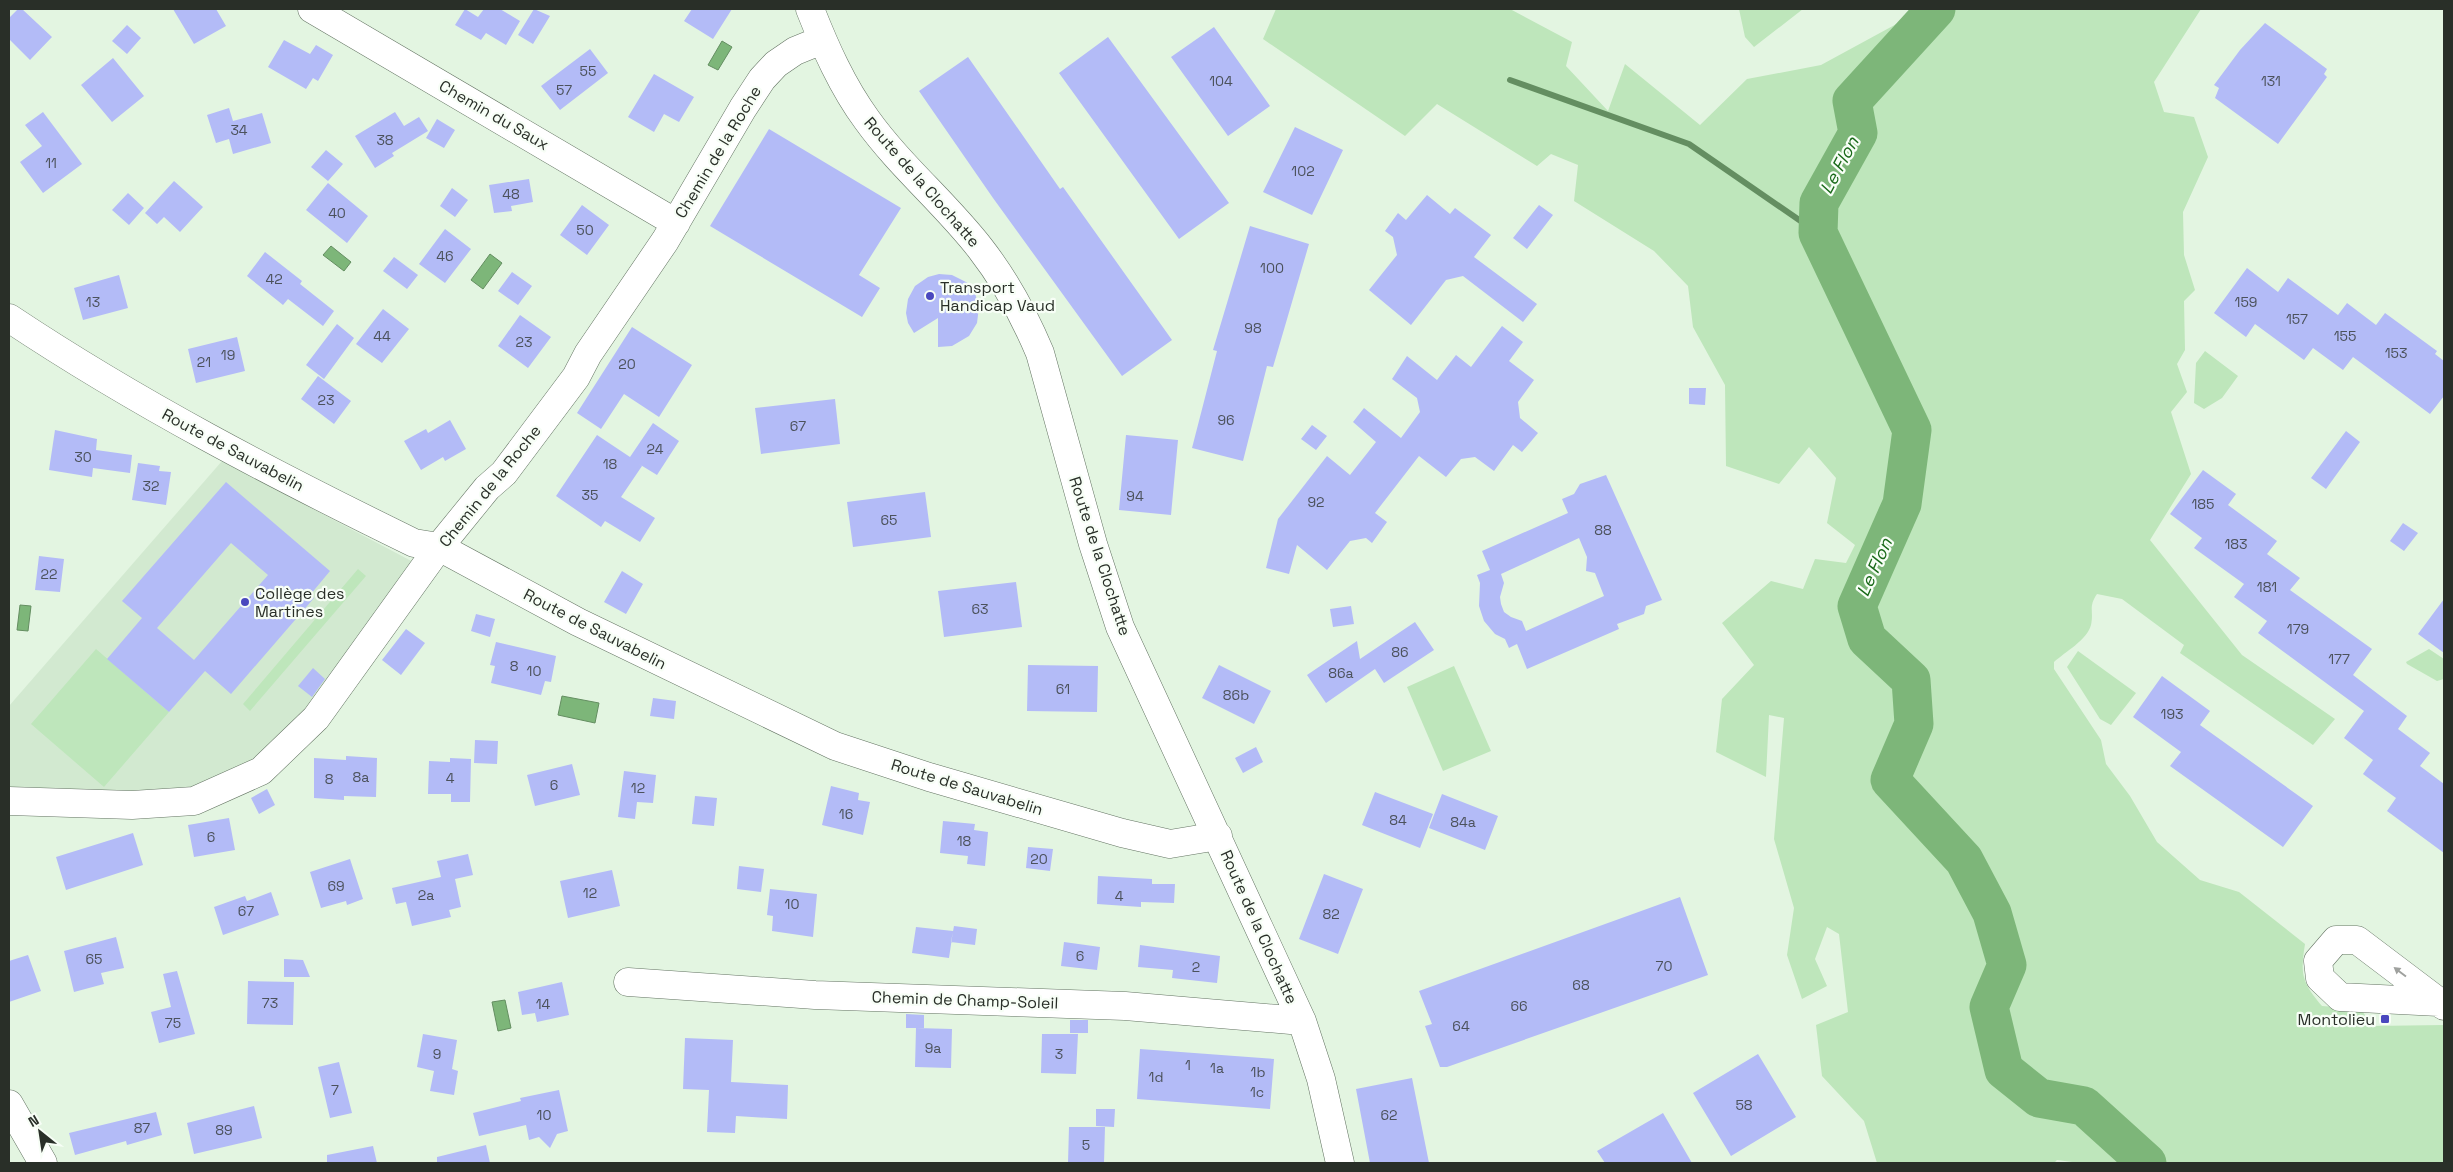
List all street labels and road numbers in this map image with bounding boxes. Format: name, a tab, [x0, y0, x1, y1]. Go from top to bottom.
street label: Chemin du Saux	[435, 75, 553, 155]
street label: Chemin de la Roche	[670, 82, 766, 222]
street label: Route de la Clochatte	[860, 112, 984, 252]
street label: Route de Sauvabelin	[158, 404, 308, 496]
street label: Chemin de la Roche	[434, 421, 546, 551]
street label: Route de la Clochatte	[1064, 474, 1136, 638]
street label: Route de Sauvabelin	[520, 584, 670, 674]
street label: Route de Sauvabelin	[888, 754, 1046, 820]
street label: Route de la Clochatte	[1216, 847, 1302, 1007]
street label: Chemin de Champ-Soleil	[871, 986, 1059, 1014]

